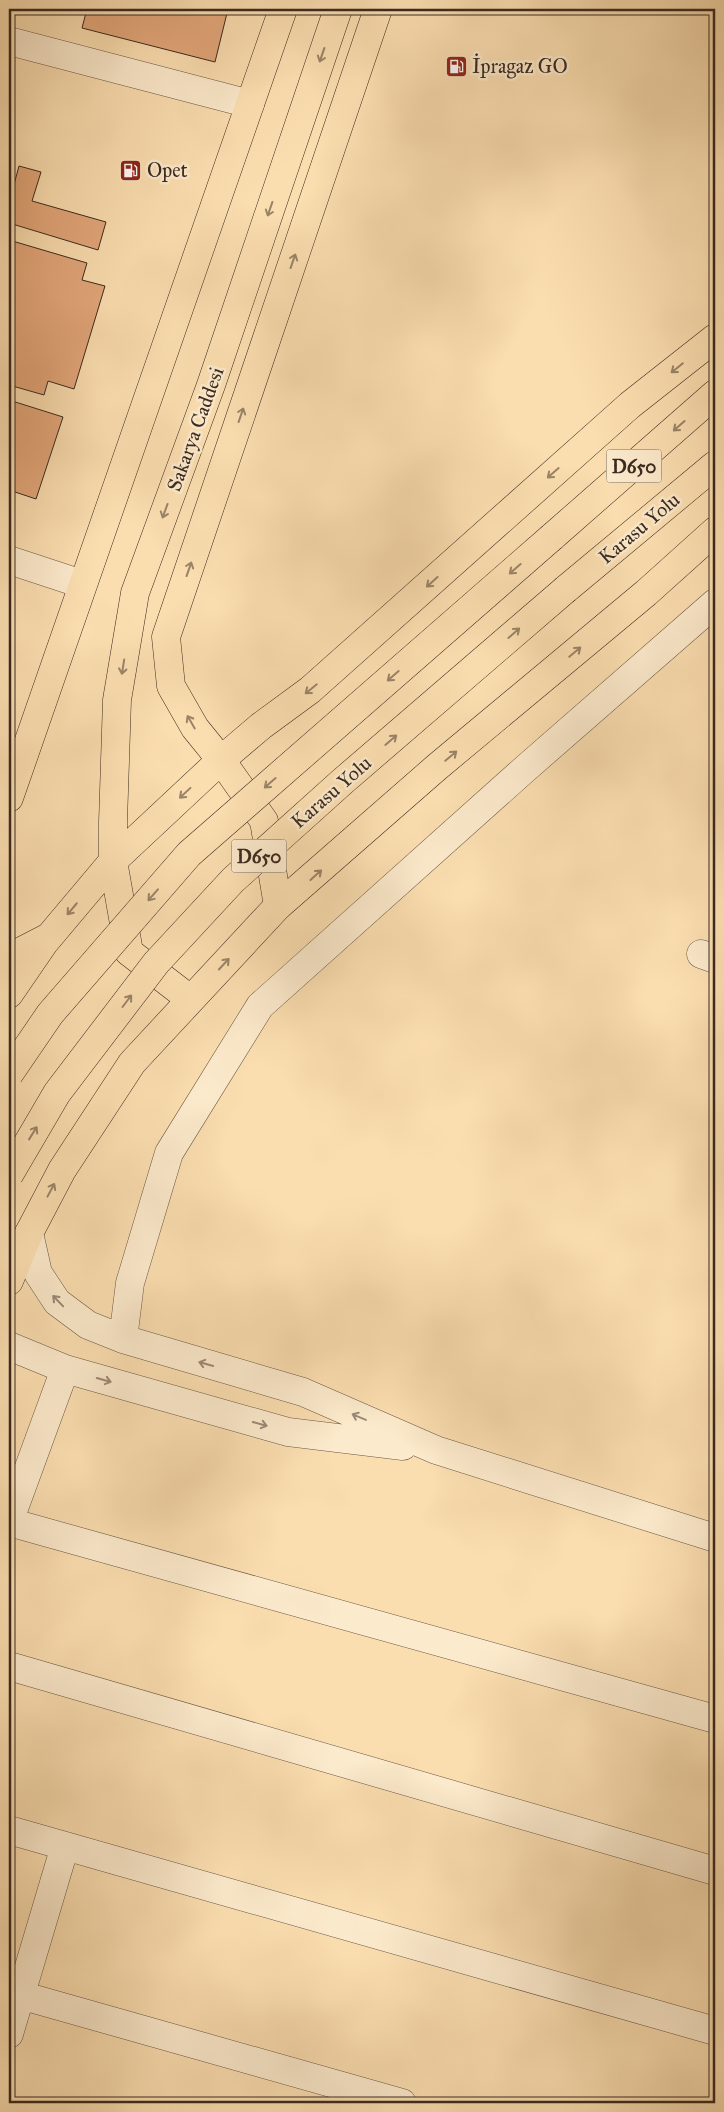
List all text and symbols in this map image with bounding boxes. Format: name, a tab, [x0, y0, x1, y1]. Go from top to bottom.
one-way arrow	[317, 47, 326, 62]
place label: İpragaz GO	[472, 53, 568, 79]
fuel station icon: İpragaz GO	[444, 54, 468, 78]
fuel station icon: Opet	[119, 158, 143, 182]
place label: Opet	[147, 158, 188, 182]
one-way arrow	[265, 201, 275, 217]
one-way arrow	[289, 253, 298, 269]
street label: Sakarya Caddesi	[161, 363, 229, 494]
one-way arrow	[670, 363, 684, 373]
one-way arrow	[237, 407, 246, 423]
one-way arrow	[672, 421, 685, 432]
road number: D650	[606, 450, 662, 482]
one-way arrow	[547, 467, 560, 479]
street label: Karasu Yolu	[594, 487, 685, 569]
one-way arrow	[160, 503, 169, 518]
one-way arrow	[185, 561, 194, 577]
one-way arrow	[509, 563, 522, 574]
one-way arrow	[426, 576, 439, 588]
one-way arrow	[508, 628, 521, 639]
one-way arrow	[569, 646, 582, 657]
one-way arrow	[117, 659, 127, 675]
one-way arrow	[386, 670, 399, 682]
one-way arrow	[304, 684, 317, 695]
one-way arrow	[186, 714, 196, 729]
one-way arrow	[385, 734, 398, 745]
street label: Karasu Yolu	[286, 750, 376, 833]
one-way arrow	[444, 750, 457, 761]
one-way arrow	[264, 777, 277, 788]
one-way arrow	[179, 787, 192, 799]
road number: D650	[232, 839, 286, 872]
one-way arrow	[309, 869, 322, 881]
one-way arrow	[147, 888, 159, 901]
one-way arrow	[66, 903, 78, 916]
one-way arrow	[217, 958, 229, 970]
one-way arrow	[122, 994, 132, 1008]
one-way arrow	[27, 1126, 38, 1140]
one-way arrow	[46, 1183, 56, 1198]
one-way arrow	[52, 1295, 64, 1307]
one-way arrow	[198, 1358, 214, 1368]
one-way arrow	[95, 1376, 111, 1385]
one-way arrow	[352, 1411, 367, 1421]
one-way arrow	[252, 1419, 268, 1429]

